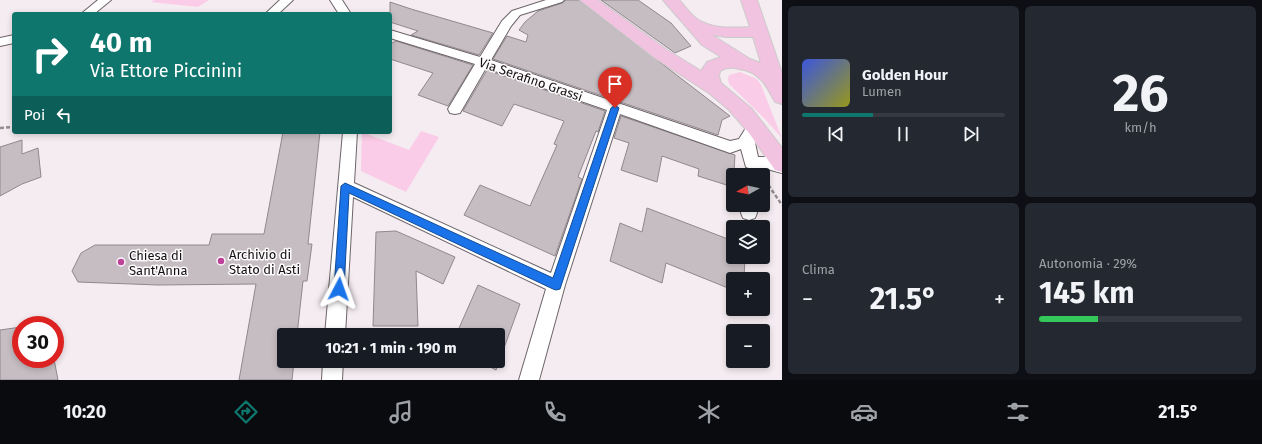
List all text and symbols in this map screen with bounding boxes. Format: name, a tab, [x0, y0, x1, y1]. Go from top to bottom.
text: 40 m	[90, 26, 153, 59]
icon: right	[24, 28, 76, 80]
street label: Via Serafino Grassi	[477, 55, 585, 104]
text: Via Ettore Piccinini	[90, 60, 242, 82]
text: 26	[1112, 62, 1169, 125]
text: Golden Hour	[862, 66, 948, 84]
pin	[598, 67, 632, 108]
icon: arrive	[604, 73, 626, 95]
text: Lumen	[862, 84, 902, 99]
icon: left	[53, 104, 75, 126]
text: Poi	[24, 106, 45, 124]
text: km/h	[1124, 120, 1157, 135]
icon: previous	[825, 123, 847, 145]
icon: pause	[892, 123, 914, 145]
icon: next	[960, 123, 982, 145]
north arrow	[726, 168, 770, 212]
map controls	[726, 168, 770, 368]
button: layers	[726, 220, 770, 264]
place label: Archivio di Stato di Asti	[229, 247, 300, 277]
place label: Chiesa di Sant'Anna	[129, 248, 188, 278]
marker: Archivio di Stato di Asti	[216, 256, 226, 266]
text: Autonomia · 29%	[1039, 256, 1137, 271]
marker: Chiesa di Sant'Anna	[116, 257, 126, 267]
text: Clima	[802, 262, 835, 277]
position arrow	[318, 268, 360, 310]
button: +	[726, 272, 770, 316]
text: 145 km	[1039, 275, 1135, 311]
text: 21.5°	[870, 281, 937, 317]
text: −	[802, 286, 813, 313]
text: +	[994, 286, 1005, 313]
speed limit sign: 30	[12, 316, 64, 368]
button: −	[726, 324, 770, 368]
text: 10:21 · 1 min · 190 m	[325, 339, 457, 357]
icon: directions	[232, 398, 260, 426]
icon: music	[387, 398, 415, 426]
icon: phone	[541, 398, 569, 426]
icon: climate	[695, 398, 723, 426]
icon: car	[850, 398, 878, 426]
icon: filters	[1004, 398, 1032, 426]
text: 10:20	[63, 401, 106, 423]
text: 21.5°	[1158, 401, 1199, 423]

